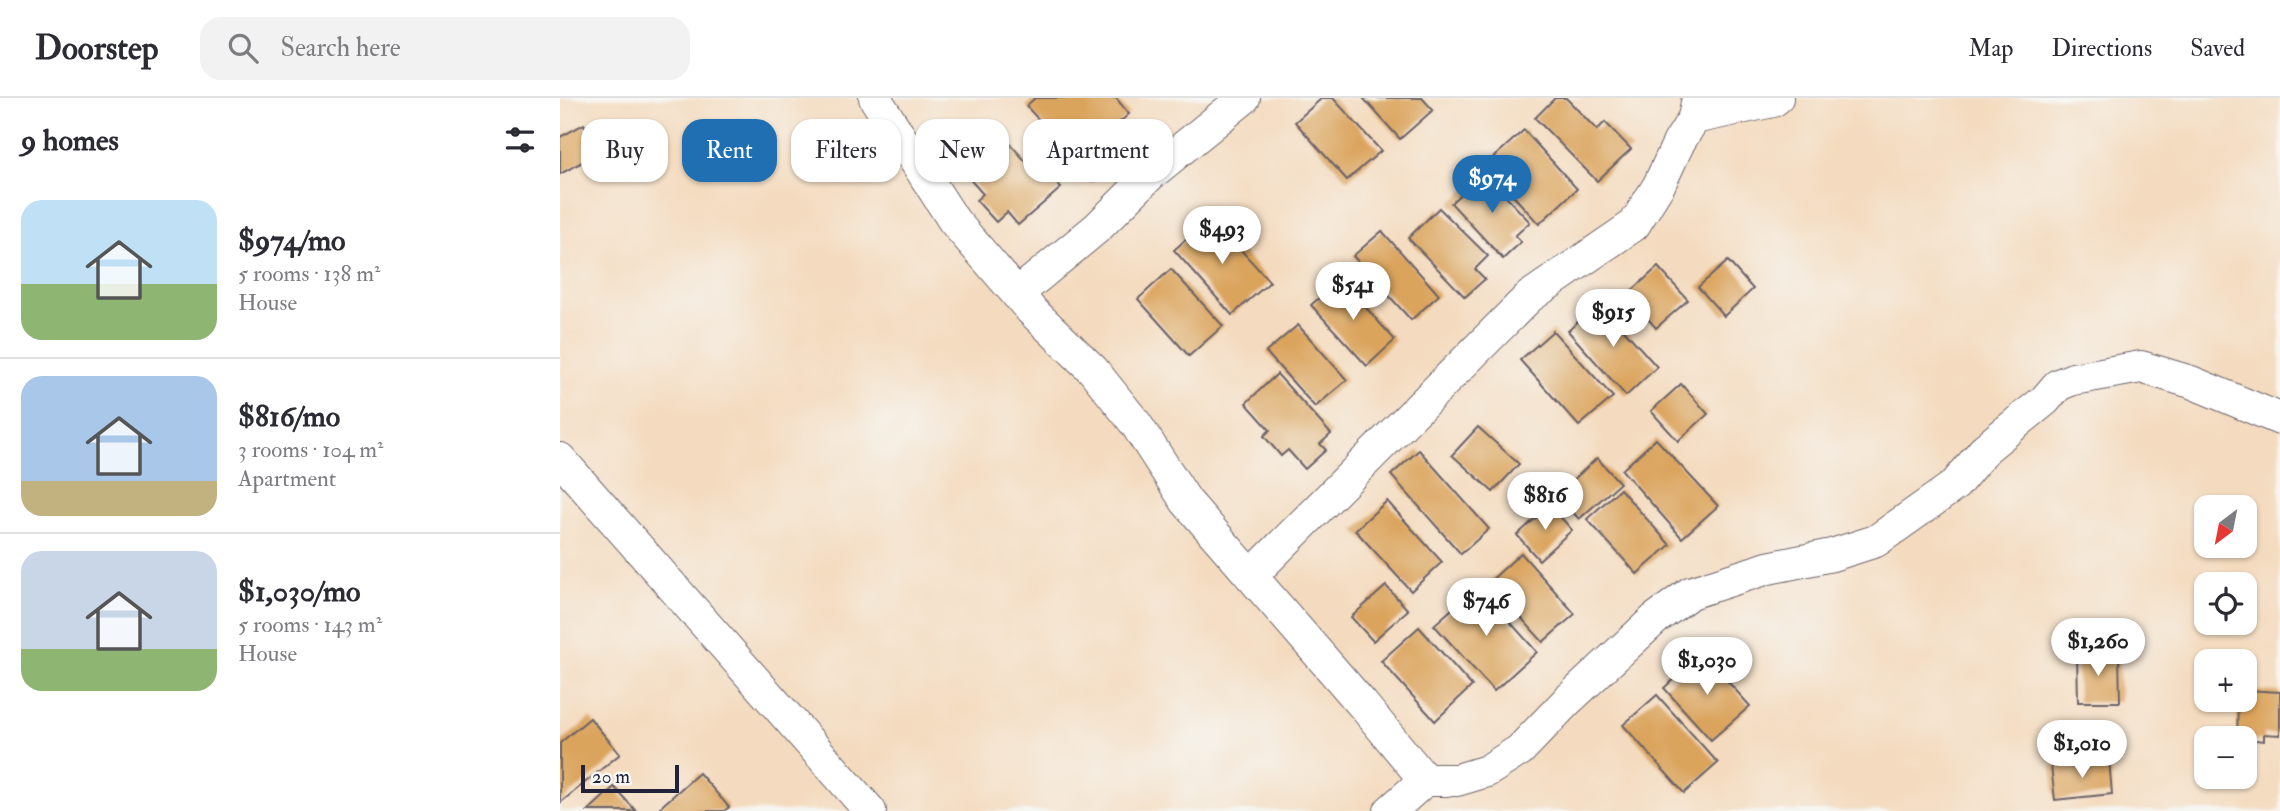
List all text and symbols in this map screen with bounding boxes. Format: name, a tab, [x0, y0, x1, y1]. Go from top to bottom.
search box	[200, 17, 690, 80]
text: Doorstep	[35, 28, 158, 69]
icon: search	[224, 29, 262, 67]
text: Search here	[280, 32, 401, 64]
text: Map	[1968, 33, 2013, 64]
text: Directions	[2051, 33, 2152, 64]
text: Saved	[2190, 33, 2245, 64]
chip: Buy	[581, 119, 668, 182]
chip: Rent	[682, 119, 777, 182]
chip: Filters	[791, 119, 901, 182]
chip: New	[915, 119, 1009, 182]
chip: Apartment	[1023, 119, 1173, 182]
icon: filters	[501, 121, 539, 159]
text: 9 homes	[21, 122, 119, 159]
pin: $974	[1451, 156, 1533, 215]
text: $974	[1468, 163, 1516, 192]
pin: $493	[1181, 206, 1263, 266]
text: $493	[1199, 214, 1245, 243]
text: $974/mo	[238, 222, 346, 259]
icon: home	[77, 228, 161, 312]
text: 5 rooms · 138 m²	[238, 259, 381, 288]
pin: $541	[1312, 262, 1394, 322]
text: $541	[1331, 270, 1375, 299]
text: House	[238, 288, 297, 317]
pin: $915	[1572, 289, 1654, 349]
text: $915	[1592, 297, 1634, 326]
text: $816/mo	[238, 398, 340, 435]
icon: home	[77, 404, 161, 488]
text: 3 rooms · 104 m²	[238, 435, 384, 464]
text: Apartment	[238, 464, 336, 493]
pin: $816	[1504, 472, 1586, 532]
text: $816	[1523, 480, 1567, 509]
north arrow	[2194, 495, 2258, 558]
map controls	[2194, 495, 2257, 789]
button: locate	[2194, 572, 2257, 635]
text: $1,030/mo	[238, 573, 361, 610]
pin: $746	[1445, 578, 1527, 638]
icon: home	[77, 579, 161, 663]
text: $746	[1463, 586, 1509, 615]
text: 5 rooms · 143 m²	[238, 610, 382, 639]
pin: $1,260	[2041, 618, 2155, 678]
text: $1,260	[2067, 626, 2129, 655]
pin: $1,030	[1650, 638, 1764, 697]
text: House	[238, 639, 297, 668]
text: $1,030	[1677, 645, 1737, 674]
button: +	[2194, 649, 2257, 712]
pin: $1,010	[2025, 720, 2139, 780]
button: −	[2194, 726, 2257, 789]
text: $1,010	[2053, 728, 2111, 757]
scale bar	[581, 762, 679, 794]
text: 20 m	[592, 765, 630, 789]

